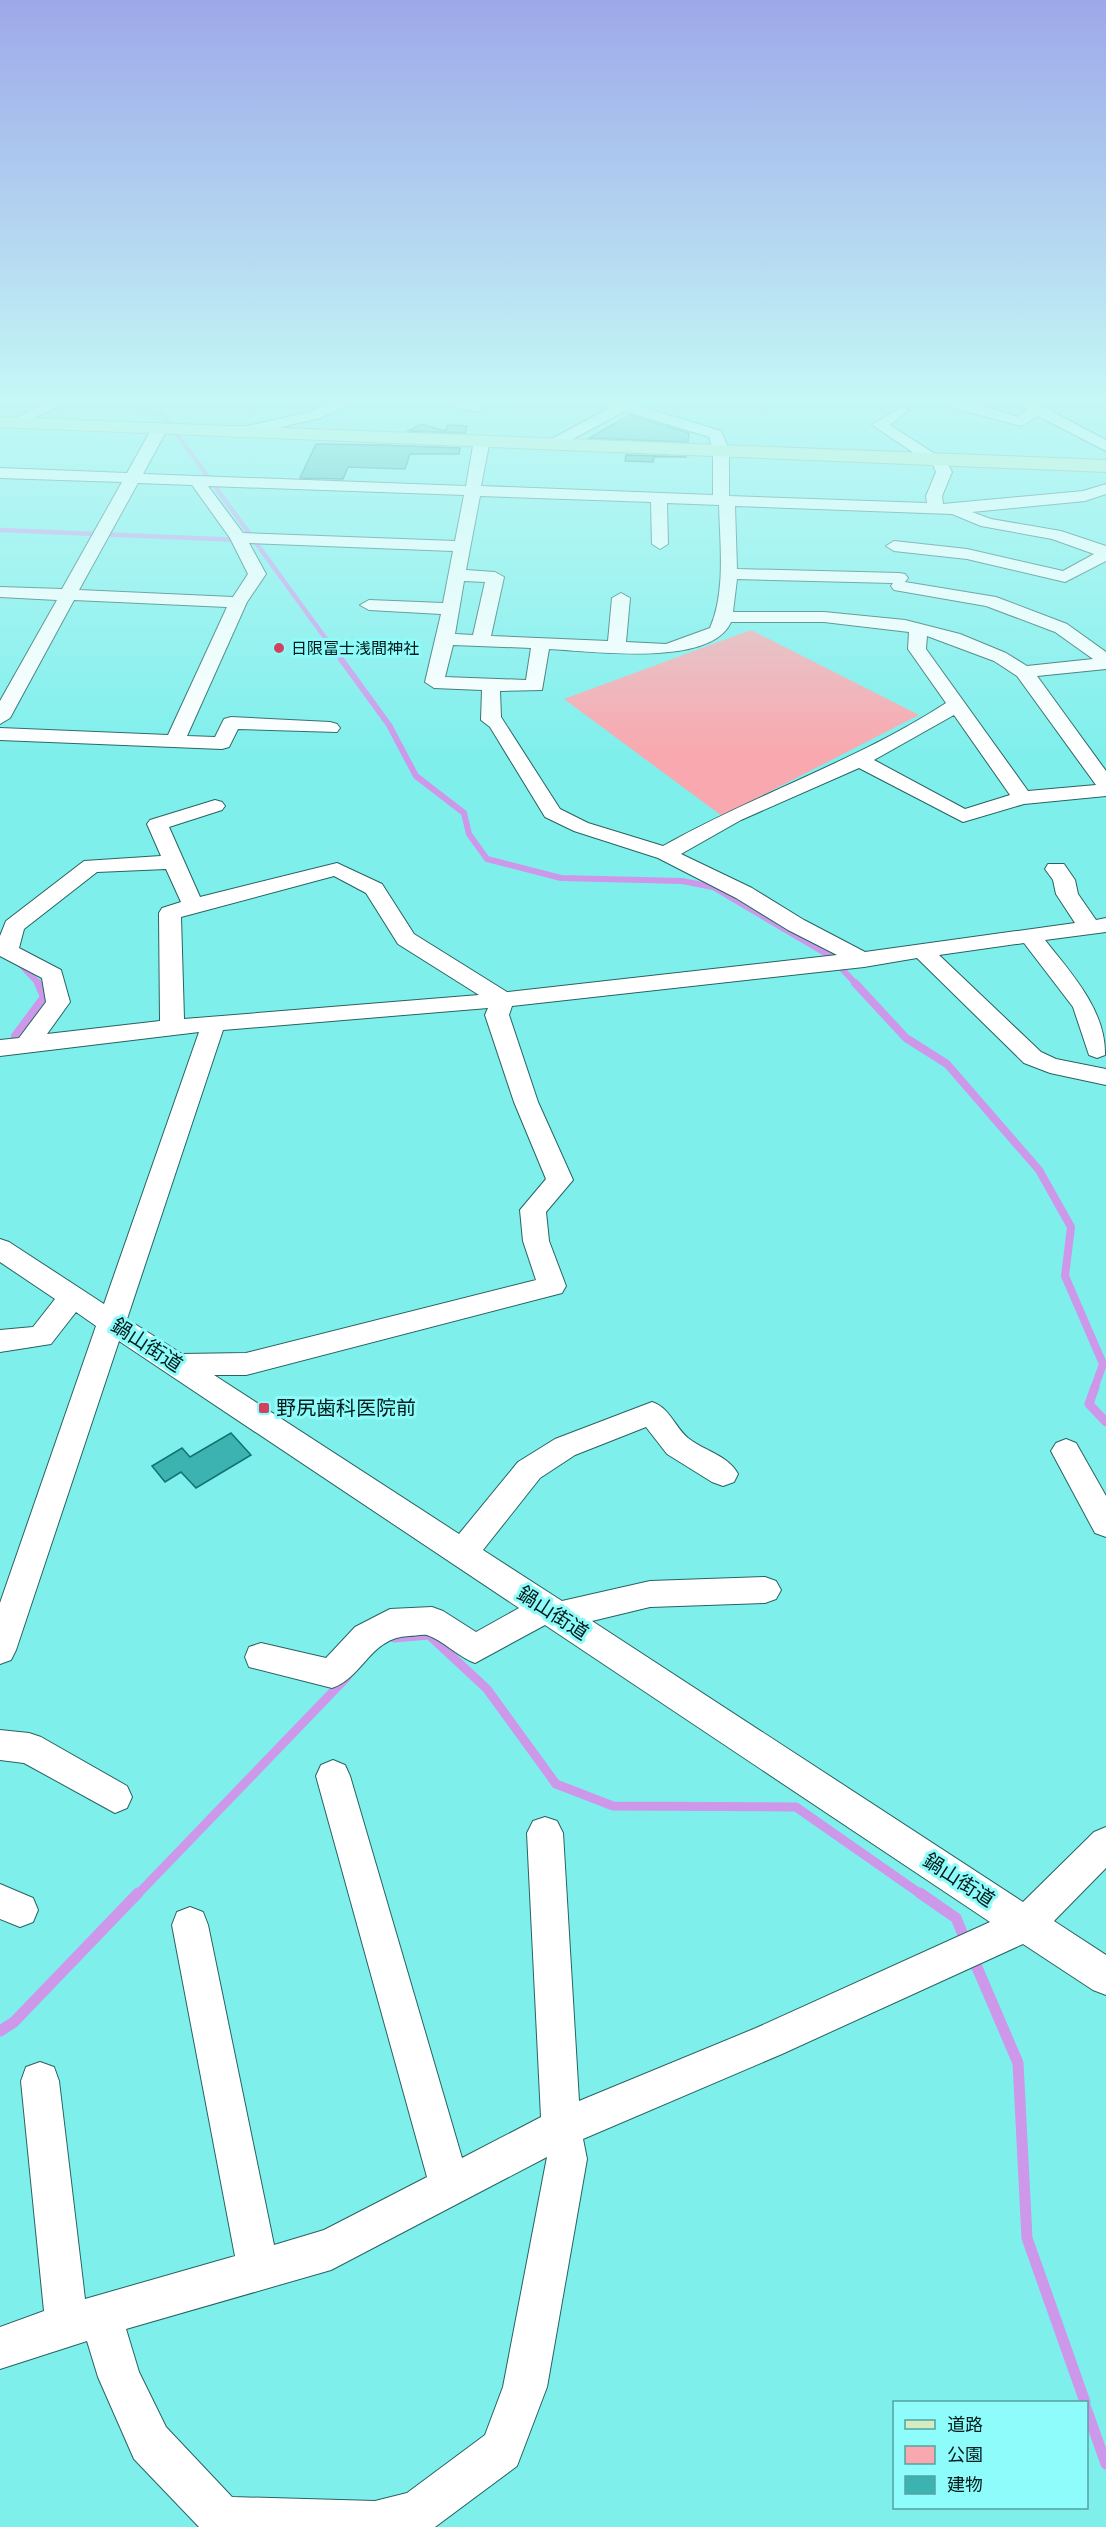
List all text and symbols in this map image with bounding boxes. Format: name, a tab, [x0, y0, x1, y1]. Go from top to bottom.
place label: 日限冨士浅間神社	[291, 639, 419, 658]
marker: 日限冨士浅間神社	[272, 641, 286, 655]
street label: 鍋山街道	[107, 1313, 187, 1377]
place label: 野尻歯科医院前	[276, 1396, 416, 1420]
marker: 野尻歯科医院前	[257, 1401, 271, 1415]
street label: 鍋山街道	[513, 1581, 593, 1645]
street label: 鍋山街道	[919, 1848, 999, 1912]
legend	[893, 2401, 1088, 2509]
text: 道路	[947, 2414, 983, 2436]
text: 公園	[947, 2444, 983, 2466]
text: 建物	[947, 2474, 983, 2496]

